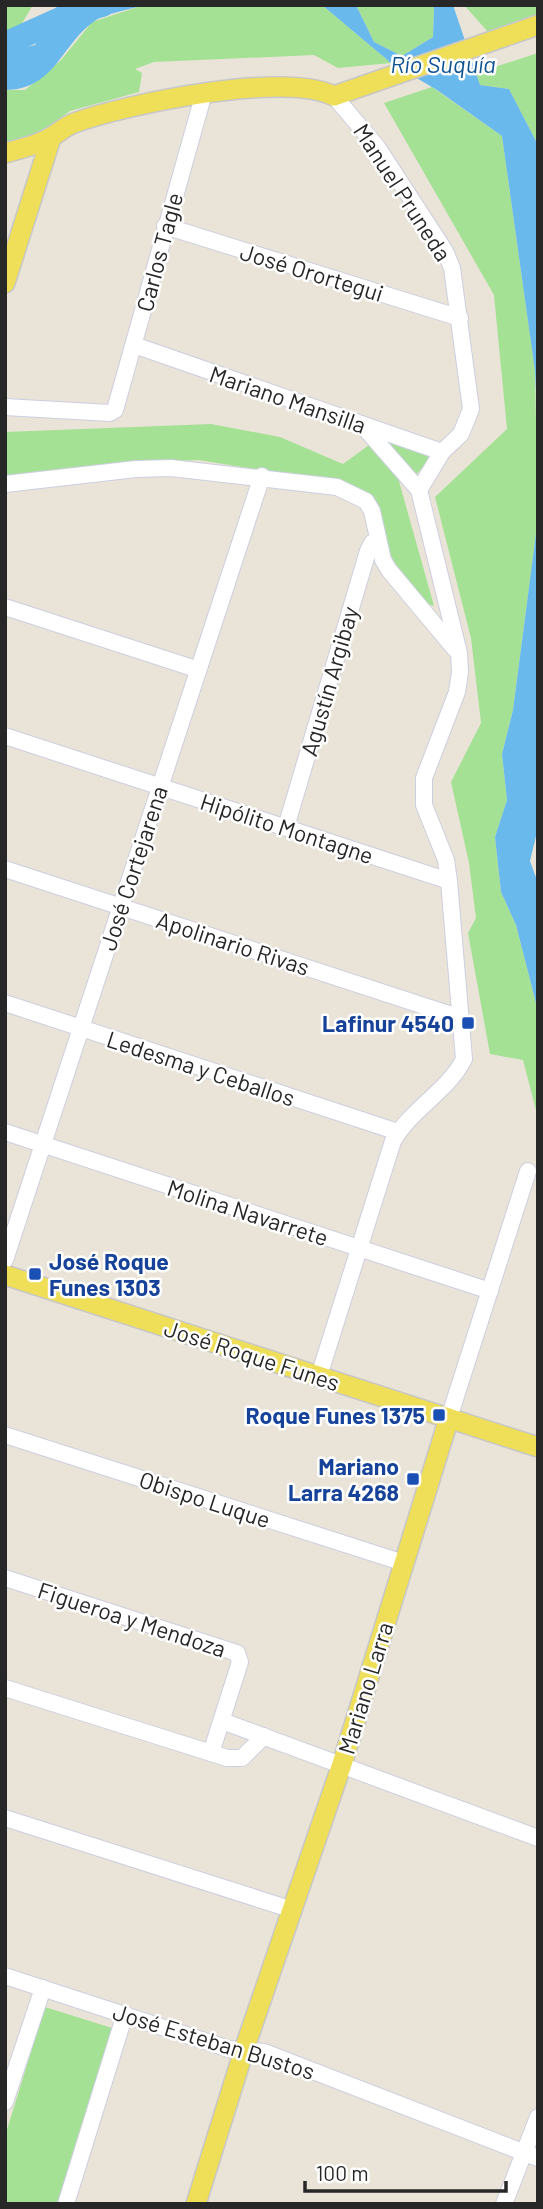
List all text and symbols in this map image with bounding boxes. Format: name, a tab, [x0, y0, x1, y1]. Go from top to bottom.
water label: Río Suquía	[390, 49, 496, 78]
street label: Manuel Pruneda	[348, 118, 458, 266]
street label: Carlos Tagle	[130, 190, 188, 314]
street label: José Orortegui	[237, 237, 387, 307]
street label: Mariano Mansilla	[206, 359, 370, 439]
street label: Agustín Argibay	[294, 603, 364, 759]
street label: José Cortejarena	[93, 782, 173, 954]
street label: Hipólito Montagne	[197, 787, 377, 869]
street label: Apolinario Rivas	[153, 905, 313, 981]
place label: Lafinur 4540	[322, 1009, 454, 1037]
marker: Lafinur 4540	[460, 1015, 476, 1031]
street label: Ledesma y Ceballos	[103, 1024, 299, 1112]
street label: Molina Navarrete	[164, 1173, 332, 1251]
place label: José Roque Funes 1303	[49, 1247, 169, 1301]
marker: José Roque Funes 1303	[27, 1266, 43, 1282]
street label: José Roque Funes	[161, 1313, 343, 1397]
place label: Roque Funes 1375	[245, 1401, 425, 1429]
marker: Roque Funes 1375	[431, 1407, 447, 1423]
place label: Mariano Larra 4268	[288, 1452, 399, 1506]
street label: Obispo Luque	[136, 1465, 274, 1533]
marker: Mariano Larra 4268	[405, 1471, 421, 1487]
street label: Figueroa y Mendoza	[34, 1575, 230, 1663]
street label: Mariano Larra	[332, 1618, 398, 1758]
street label: José Esteban Bustos	[110, 1997, 318, 2085]
scale bar	[305, 2150, 506, 2194]
text: 100 m	[316, 2160, 369, 2185]

